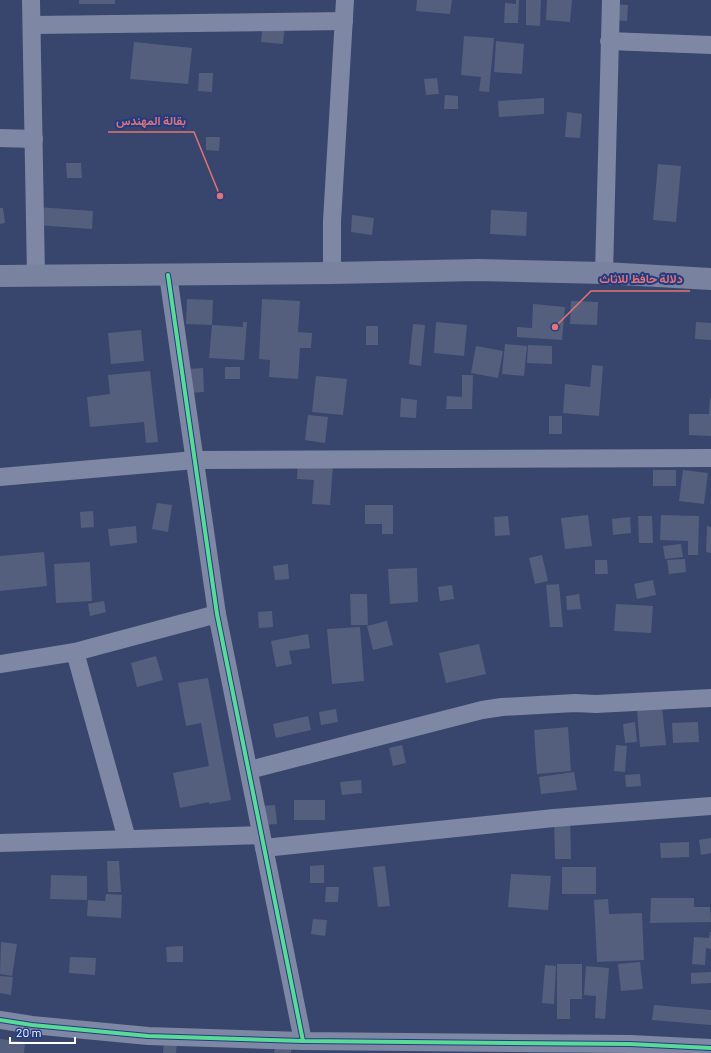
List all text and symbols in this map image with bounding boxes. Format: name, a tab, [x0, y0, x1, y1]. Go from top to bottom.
callout: بقالة المهندس	[108, 108, 194, 132]
text: بقالة المهندس	[116, 113, 186, 129]
callout: دلالة حافظ للاثاث	[591, 267, 690, 291]
text: دلالة حافظ للاثاث	[599, 271, 683, 285]
scale bar	[10, 1019, 75, 1045]
text: 20 m	[16, 1025, 42, 1039]

